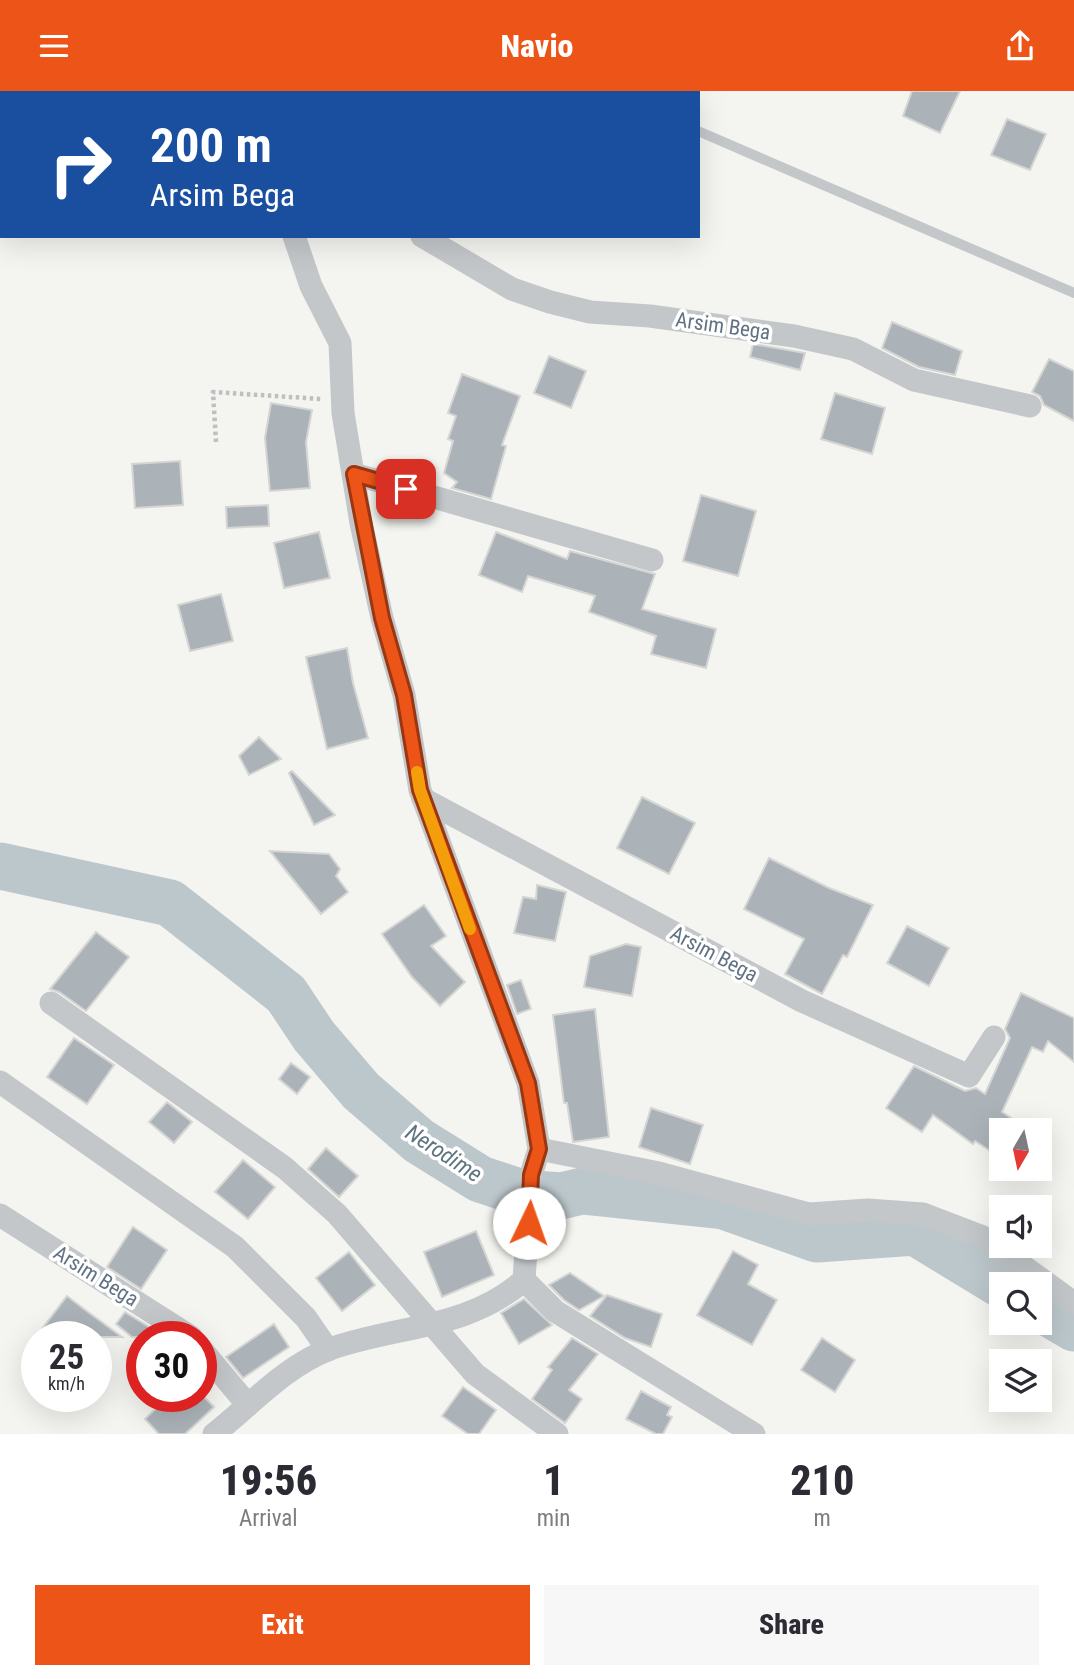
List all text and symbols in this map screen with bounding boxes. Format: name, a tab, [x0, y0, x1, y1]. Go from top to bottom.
icon: menu	[35, 27, 73, 65]
text: Navio	[501, 27, 573, 65]
icon: share	[1001, 27, 1039, 65]
text: 200 m	[150, 117, 272, 174]
icon: right	[35, 119, 126, 210]
text: Arsim Bega	[150, 176, 295, 214]
street label: Arsim Bega	[674, 307, 772, 345]
pin	[376, 459, 436, 519]
icon: arrive	[387, 470, 425, 508]
street label: Arsim Bega	[666, 921, 762, 987]
north arrow	[989, 1118, 1052, 1181]
map controls	[989, 1118, 1052, 1412]
water label: Nerodime	[401, 1119, 487, 1188]
position arrow	[492, 1186, 566, 1260]
button: sound	[989, 1195, 1052, 1258]
street label: Arsim Bega	[49, 1241, 143, 1311]
button: search	[989, 1272, 1052, 1335]
speed limit sign: 30	[126, 1321, 217, 1412]
text: 25	[49, 1337, 84, 1378]
button: layers	[989, 1349, 1052, 1412]
text: km/h	[48, 1373, 85, 1394]
text: 19:56	[220, 1456, 317, 1505]
text: 1	[543, 1456, 564, 1505]
text: 210	[790, 1456, 854, 1505]
text: Arrival	[239, 1505, 298, 1532]
text: min	[537, 1505, 570, 1532]
text: m	[814, 1505, 831, 1532]
button: Exit	[35, 1585, 530, 1665]
button: Share	[544, 1585, 1039, 1665]

